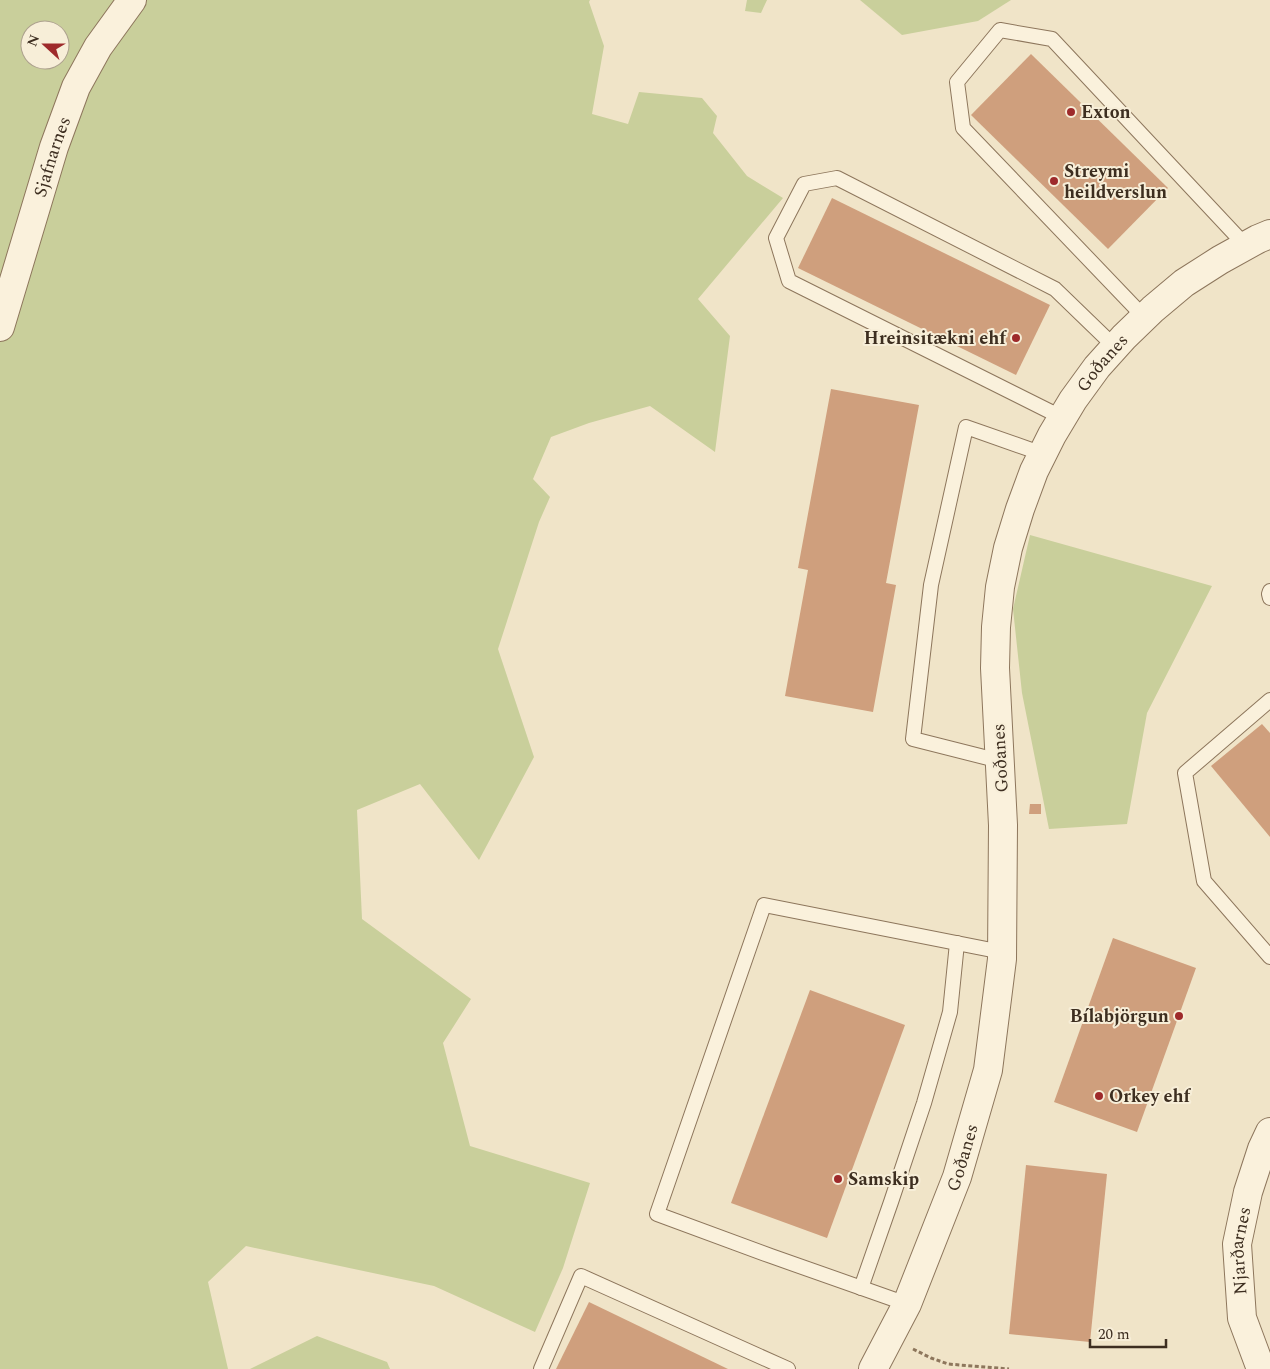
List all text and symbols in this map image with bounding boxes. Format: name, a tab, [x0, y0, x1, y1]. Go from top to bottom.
north arrow	[20, 20, 70, 70]
text: N	[21, 31, 45, 50]
place label: Exton	[1081, 99, 1131, 126]
marker: Exton	[1065, 106, 1077, 118]
street label: Sjafnarnes	[27, 113, 78, 200]
place label: Streymi heildverslun	[1064, 158, 1167, 206]
marker: Streymi heildverslun	[1048, 175, 1060, 187]
place label: Hreinsitækni ehf	[864, 325, 1007, 352]
street label: Goðanes	[1070, 328, 1135, 398]
marker: Hreinsitækni ehf	[1010, 332, 1022, 344]
street label: Goðanes	[985, 723, 1016, 793]
place label: Bílabjörgun	[1070, 1003, 1169, 1030]
marker: Bílabjörgun	[1173, 1010, 1185, 1022]
place label: Orkey ehf	[1109, 1083, 1192, 1110]
marker: Orkey ehf	[1093, 1090, 1105, 1102]
street label: Goðanes	[940, 1121, 986, 1196]
place label: Samskip	[848, 1166, 919, 1193]
marker: Samskip	[832, 1173, 844, 1185]
street label: Njarðarnes	[1224, 1204, 1259, 1296]
scale bar	[1090, 1316, 1166, 1348]
text: 20 m	[1098, 1323, 1130, 1346]

